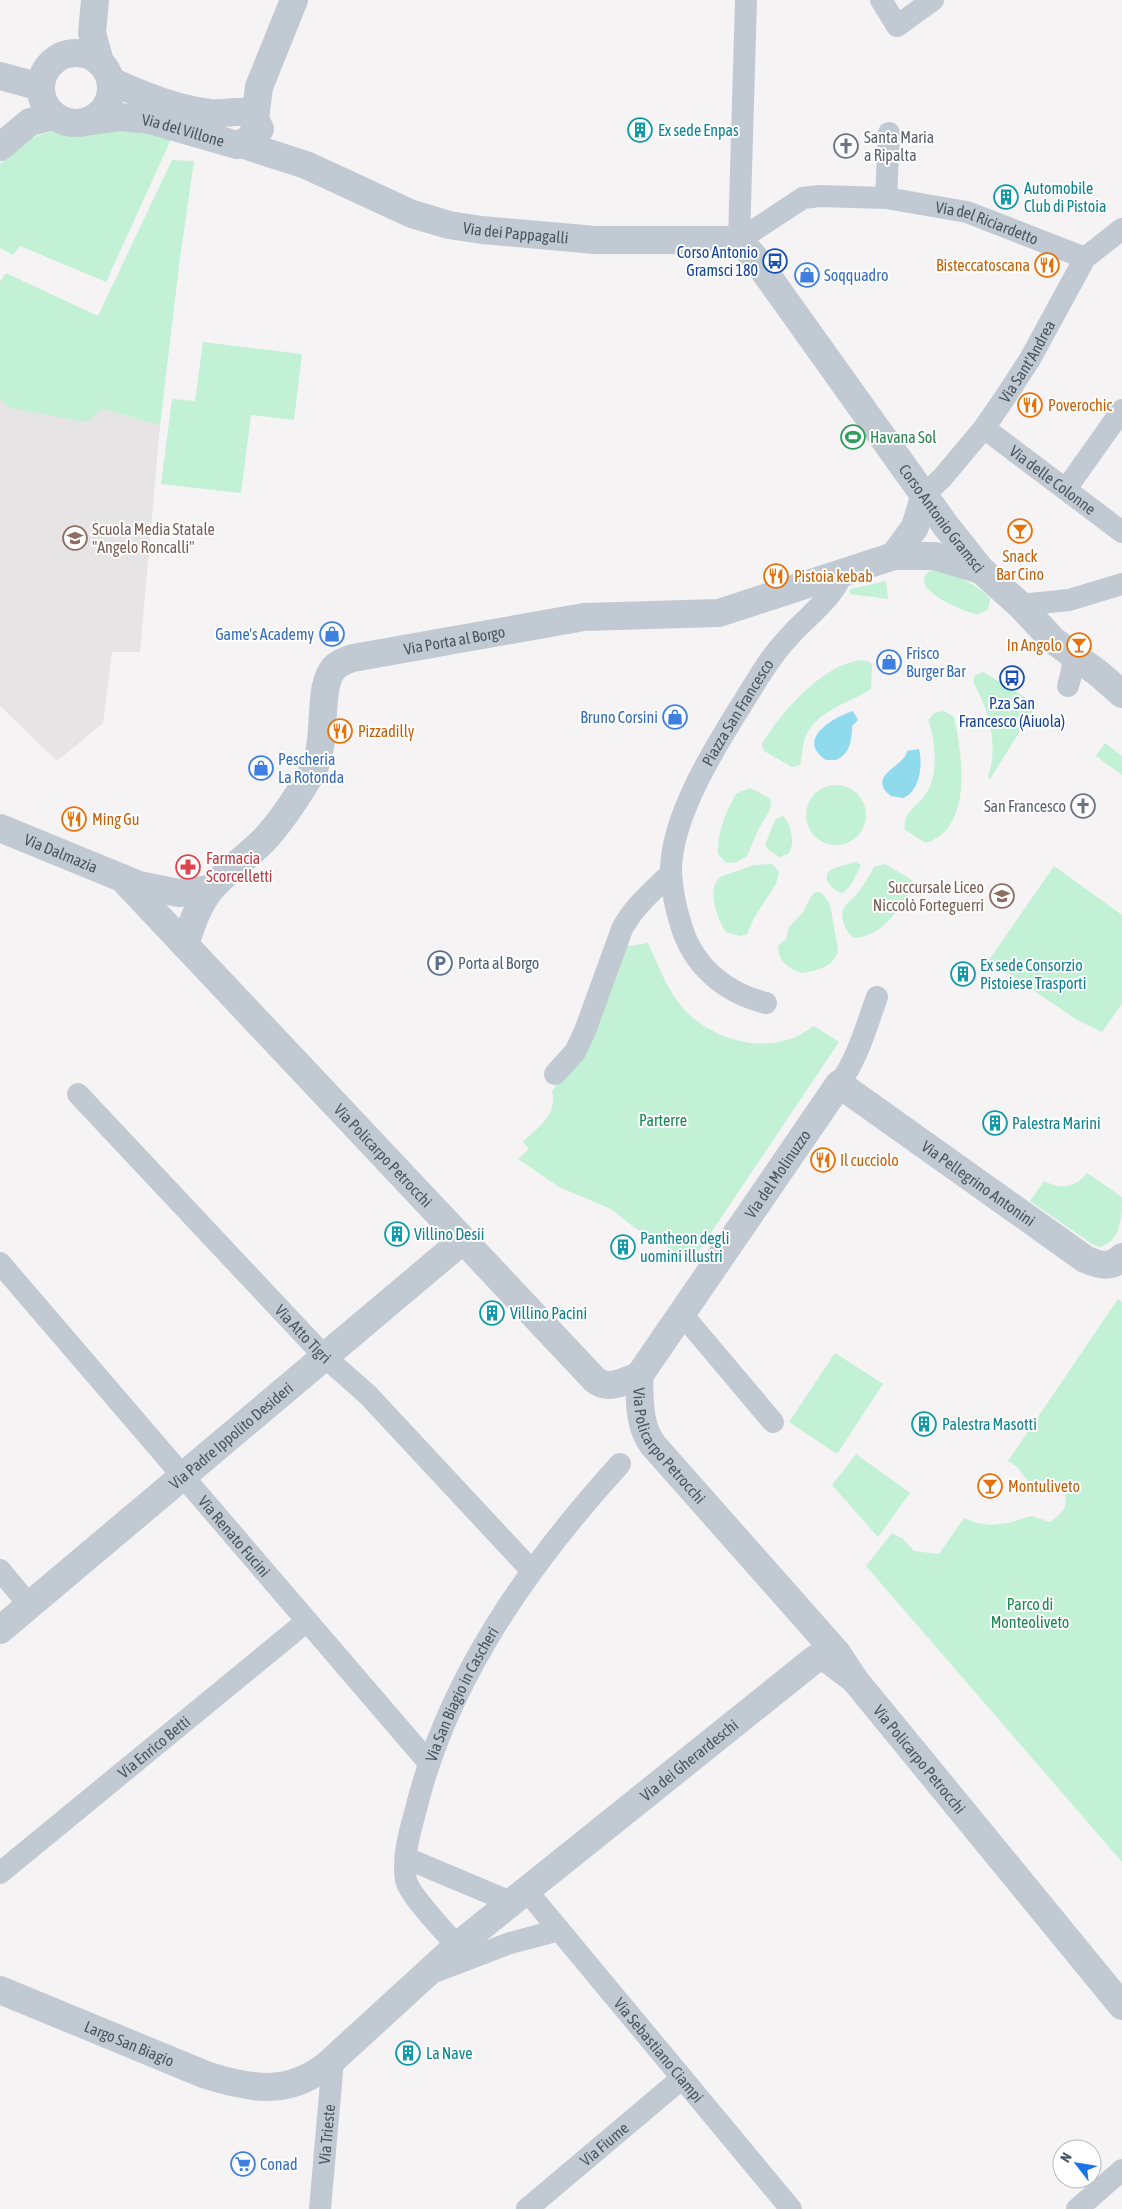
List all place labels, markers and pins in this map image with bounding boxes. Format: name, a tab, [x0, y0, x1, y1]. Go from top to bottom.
building icon: Ex sede Enpas	[627, 117, 653, 143]
place label: Ex sede Enpas	[658, 121, 739, 140]
place label: Santa Maria a Ripalta	[864, 128, 934, 165]
church icon: Santa Maria a Ripalta	[833, 133, 859, 159]
place label: Automobile Club di Pistoia	[1024, 179, 1106, 215]
building icon: Automobile Club di Pistoia	[993, 184, 1019, 210]
place label: Corso Antonio Gramsci 180	[677, 243, 758, 279]
bus stop icon: Corso Antonio Gramsci 180	[762, 248, 788, 274]
restaurant icon: Bisteccatoscana	[1034, 252, 1060, 278]
place label: Bisteccatoscana	[936, 256, 1030, 274]
shop icon: Soqquadro	[794, 262, 820, 288]
place label: Soqquadro	[824, 266, 888, 285]
restaurant icon: Poverochic	[1017, 392, 1043, 418]
place label: Poverochic	[1048, 396, 1112, 414]
sports icon: Havana Sol	[840, 424, 866, 450]
place label: Havana Sol	[870, 428, 937, 446]
bar icon: Snack Bar Cino	[1007, 518, 1033, 544]
place label: Scuola Media Statale "Angelo Roncalli"	[92, 520, 215, 557]
school or university icon: Scuola Media Statale "Angelo Roncalli"	[62, 525, 88, 551]
place label: Snack Bar Cino	[996, 547, 1044, 583]
restaurant icon: Pistoia kebab	[763, 563, 789, 589]
place label: Pistoia kebab	[794, 567, 873, 585]
shop icon: Game's Academy	[319, 621, 345, 647]
place label: Game's Academy	[215, 625, 314, 644]
bar icon: In Angolo	[1066, 632, 1092, 658]
place label: In Angolo	[1007, 636, 1062, 655]
place label: Frisco Burger Bar	[906, 644, 966, 681]
shop icon: Frisco Burger Bar	[876, 649, 902, 675]
bus stop icon: P.za San Francesco (Aiuola)	[999, 665, 1025, 691]
place label: P.za San Francesco (Aiuola)	[959, 694, 1065, 731]
shop icon: Bruno Corsini	[662, 704, 688, 730]
place label: Bruno Corsini	[580, 708, 658, 726]
restaurant icon: Pizzadilly	[327, 718, 353, 744]
place label: Pizzadilly	[358, 722, 415, 741]
place label: Pescheria La Rotonda	[278, 750, 344, 786]
shop icon: Pescheria La Rotonda	[248, 755, 274, 781]
church icon: San Francesco	[1070, 793, 1096, 819]
place label: San Francesco	[984, 797, 1066, 815]
restaurant icon: Ming Gu	[61, 806, 87, 832]
place label: Ming Gu	[92, 810, 139, 829]
place label: Farmacia Scorcelletti	[206, 849, 273, 885]
pharmacy icon: Farmacia Scorcelletti	[175, 854, 201, 880]
place label: Succursale Liceo Niccolò Forteguerri	[873, 878, 984, 915]
school or university icon: Succursale Liceo Niccolò Forteguerri	[989, 883, 1015, 909]
parking icon: Porta al Borgo	[427, 950, 453, 976]
place label: Porta al Borgo	[458, 954, 539, 973]
place label: Ex sede Consorzio Pistoiese Trasporti	[980, 956, 1086, 993]
building icon: Ex sede Consorzio Pistoiese Trasporti	[950, 961, 976, 987]
building icon: Palestra Marini	[982, 1110, 1008, 1136]
place label: Palestra Marini	[1012, 1114, 1101, 1132]
restaurant icon: Il cucciolo	[810, 1147, 836, 1173]
place label: Il cucciolo	[840, 1151, 899, 1169]
building icon: Villino Desii	[384, 1221, 410, 1247]
place label: Villino Desii	[414, 1225, 484, 1243]
place label: Pantheon degli uomini illustri	[640, 1229, 729, 1265]
building icon: Pantheon degli uomini illustri	[610, 1234, 636, 1260]
building icon: Villino Pacini	[479, 1300, 505, 1326]
place label: Villino Pacini	[510, 1304, 587, 1322]
building icon: Palestra Masotti	[911, 1411, 937, 1437]
place label: Palestra Masotti	[942, 1415, 1037, 1433]
bar icon: Montuliveto	[977, 1473, 1003, 1499]
place label: Montuliveto	[1008, 1477, 1080, 1495]
building icon: La Nave	[395, 2040, 421, 2066]
place label: La Nave	[426, 2044, 472, 2062]
supermarket icon: Conad	[230, 2151, 256, 2177]
place label: Conad	[260, 2155, 298, 2173]

